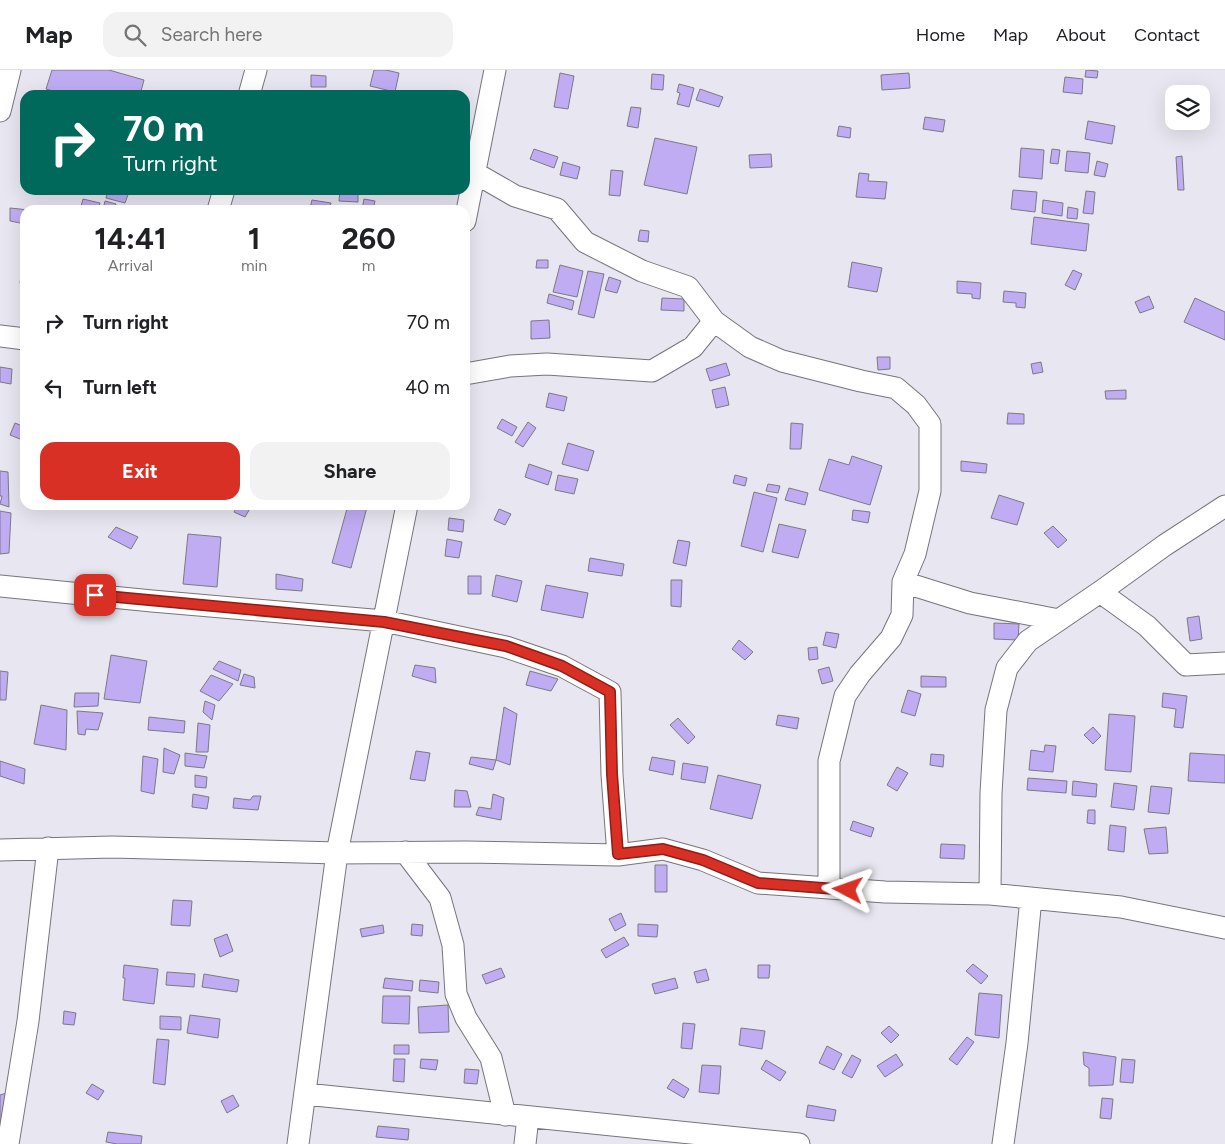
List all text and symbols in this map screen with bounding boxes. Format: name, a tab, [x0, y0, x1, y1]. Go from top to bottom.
search box	[103, 12, 453, 57]
text: Map	[25, 20, 73, 49]
icon: search	[121, 21, 149, 49]
text: Search here	[161, 23, 262, 46]
text: Home	[916, 24, 965, 46]
text: Map	[993, 24, 1028, 46]
text: About	[1056, 24, 1106, 46]
text: Contact	[1134, 24, 1200, 46]
map controls	[1165, 85, 1210, 130]
button: layers	[1165, 85, 1210, 130]
text: 70 m	[123, 108, 204, 150]
icon: right	[40, 110, 105, 175]
text: Turn right	[123, 150, 218, 177]
text: 14:41	[94, 220, 167, 257]
text: 1	[248, 220, 260, 257]
text: 260	[341, 220, 396, 257]
text: Arrival	[108, 256, 153, 275]
text: min	[241, 256, 267, 275]
text: m	[362, 256, 375, 275]
icon: right	[40, 309, 68, 337]
text: Turn right	[83, 311, 169, 334]
text: 70 m	[407, 311, 450, 334]
icon: left	[40, 374, 68, 402]
text: Turn left	[83, 376, 157, 399]
text: 40 m	[405, 376, 450, 399]
button: Exit	[40, 442, 240, 500]
button: Share	[250, 442, 450, 500]
pin	[74, 574, 116, 616]
icon: arrive	[81, 581, 109, 609]
position arrow	[821, 863, 873, 915]

